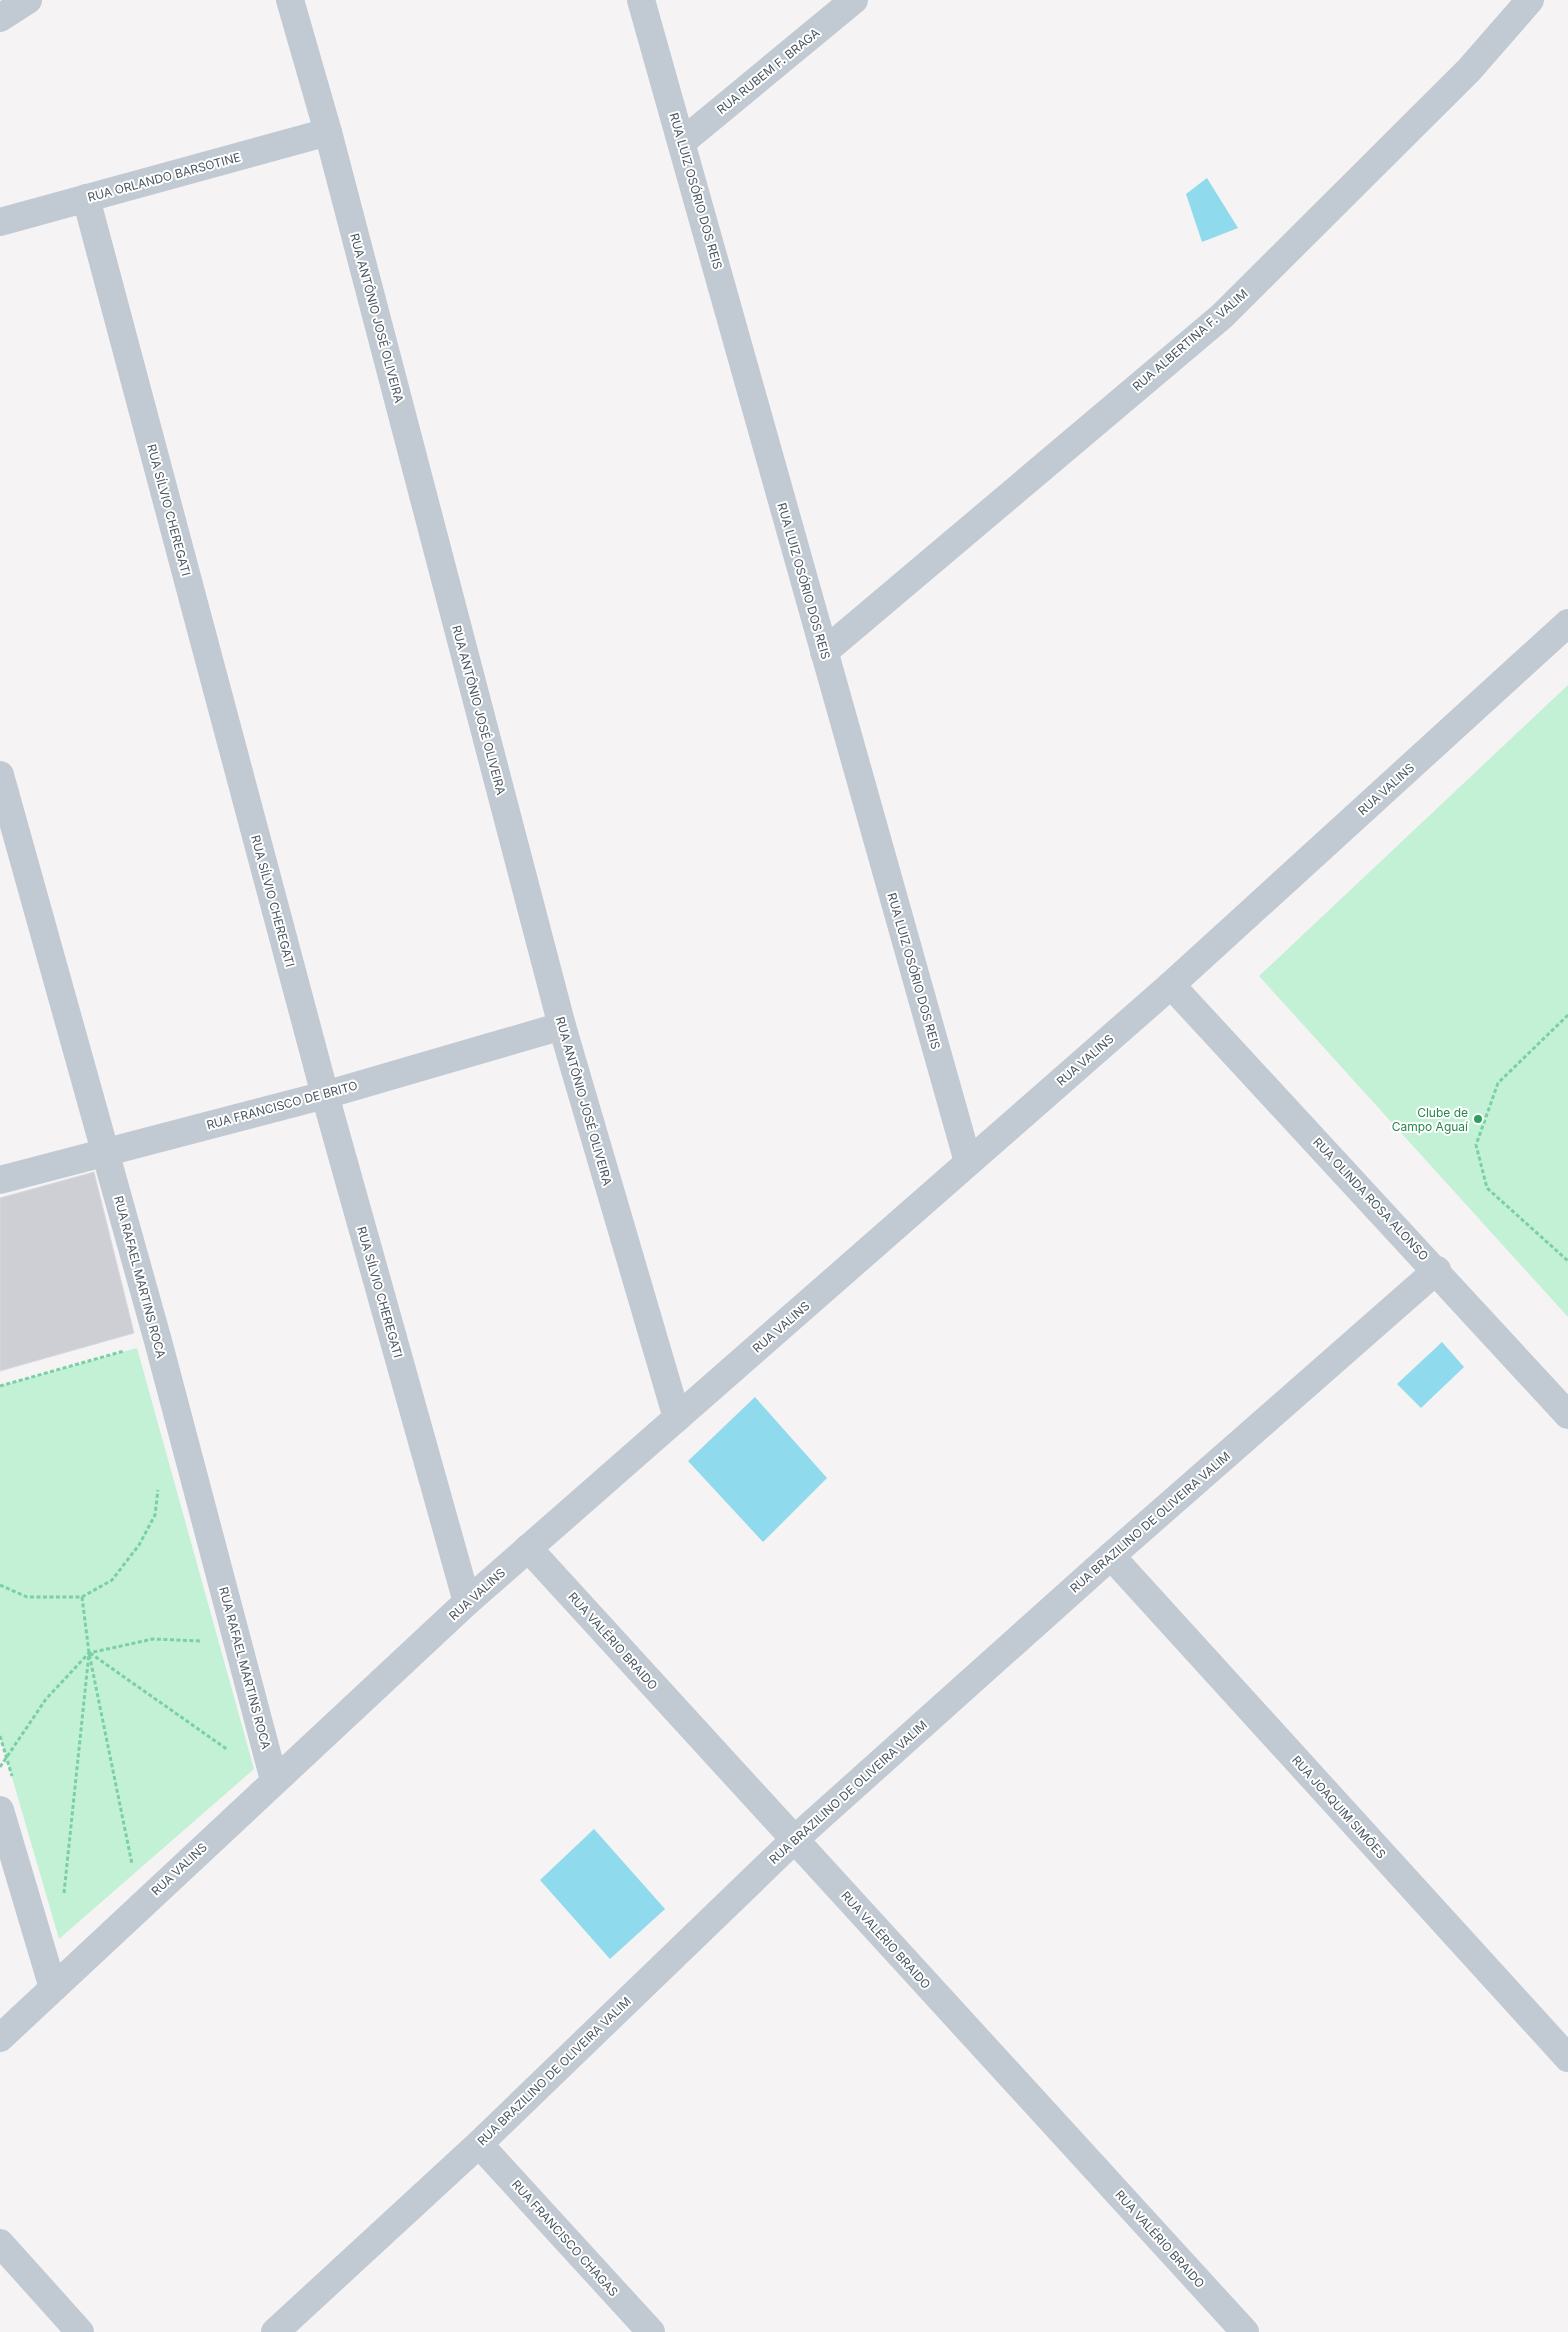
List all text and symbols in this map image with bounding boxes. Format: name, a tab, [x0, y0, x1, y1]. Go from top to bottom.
street label: RUA RUBEM F. BRAGA	[714, 25, 822, 117]
street label: RUA LUIZ OSÓRIO DOS REIS	[666, 111, 726, 271]
street label: RUA ORLANDO BARSOTINE	[86, 149, 242, 205]
street label: RUA ANTÔNIO JOSÉ OLIVEIRA	[347, 232, 407, 404]
street label: RUA ALBERTINA F. VALIM	[1129, 286, 1251, 394]
street label: RUA SÍLVIO CHEREGATI	[144, 442, 194, 578]
street label: RUA LUIZ OSÓRIO DOS REIS	[774, 501, 834, 661]
street label: RUA ANTÔNIO JOSÉ OLIVEIRA	[449, 624, 509, 796]
street label: RUA VALINS	[1355, 760, 1417, 818]
street label: RUA SÍLVIO CHEREGATI	[248, 833, 298, 969]
street label: RUA LUIZ OSÓRIO DOS REIS	[884, 891, 944, 1051]
street label: RUA ANTÔNIO JOSÉ OLIVEIRA	[553, 1015, 615, 1187]
street label: RUA VALINS	[1053, 1031, 1117, 1089]
street label: RUA FRANCISCO DE BRITO	[205, 1078, 359, 1132]
place label: Clube de Campo Aguaí	[1392, 1105, 1468, 1134]
marker: Clube de Campo Aguaí	[1472, 1113, 1484, 1125]
street label: RUA OLINDA ROSA ALONSO	[1310, 1135, 1432, 1263]
street label: RUA RAFAEL MARTINS ROCA	[111, 1194, 169, 1360]
street label: RUA SÍLVIO CHEREGATI	[354, 1225, 406, 1359]
street label: RUA VALINS	[749, 1298, 813, 1356]
street label: RUA BRAZILINO DE OLIVEIRA VALIM	[1067, 1448, 1233, 1596]
street label: RUA VALINS	[446, 1565, 508, 1623]
street label: RUA RAFAEL MARTINS ROCA	[216, 1585, 274, 1751]
street label: RUA VALÉRIO BRAIDO	[565, 1589, 661, 1693]
street label: RUA BRAZILINO DE OLIVEIRA VALIM	[766, 1717, 930, 1867]
street label: RUA JOAQUIM SIMÕES	[1289, 1753, 1389, 1862]
street label: RUA VALINS	[148, 1839, 210, 1899]
street label: RUA VALÉRIO BRAIDO	[838, 1888, 934, 1992]
street label: RUA BRAZILINO DE OLIVEIRA VALIM	[474, 1994, 634, 2148]
street label: RUA FRANCISCO CHAGAS	[509, 2177, 621, 2300]
street label: RUA VALÉRIO BRAIDO	[1112, 2187, 1208, 2291]

